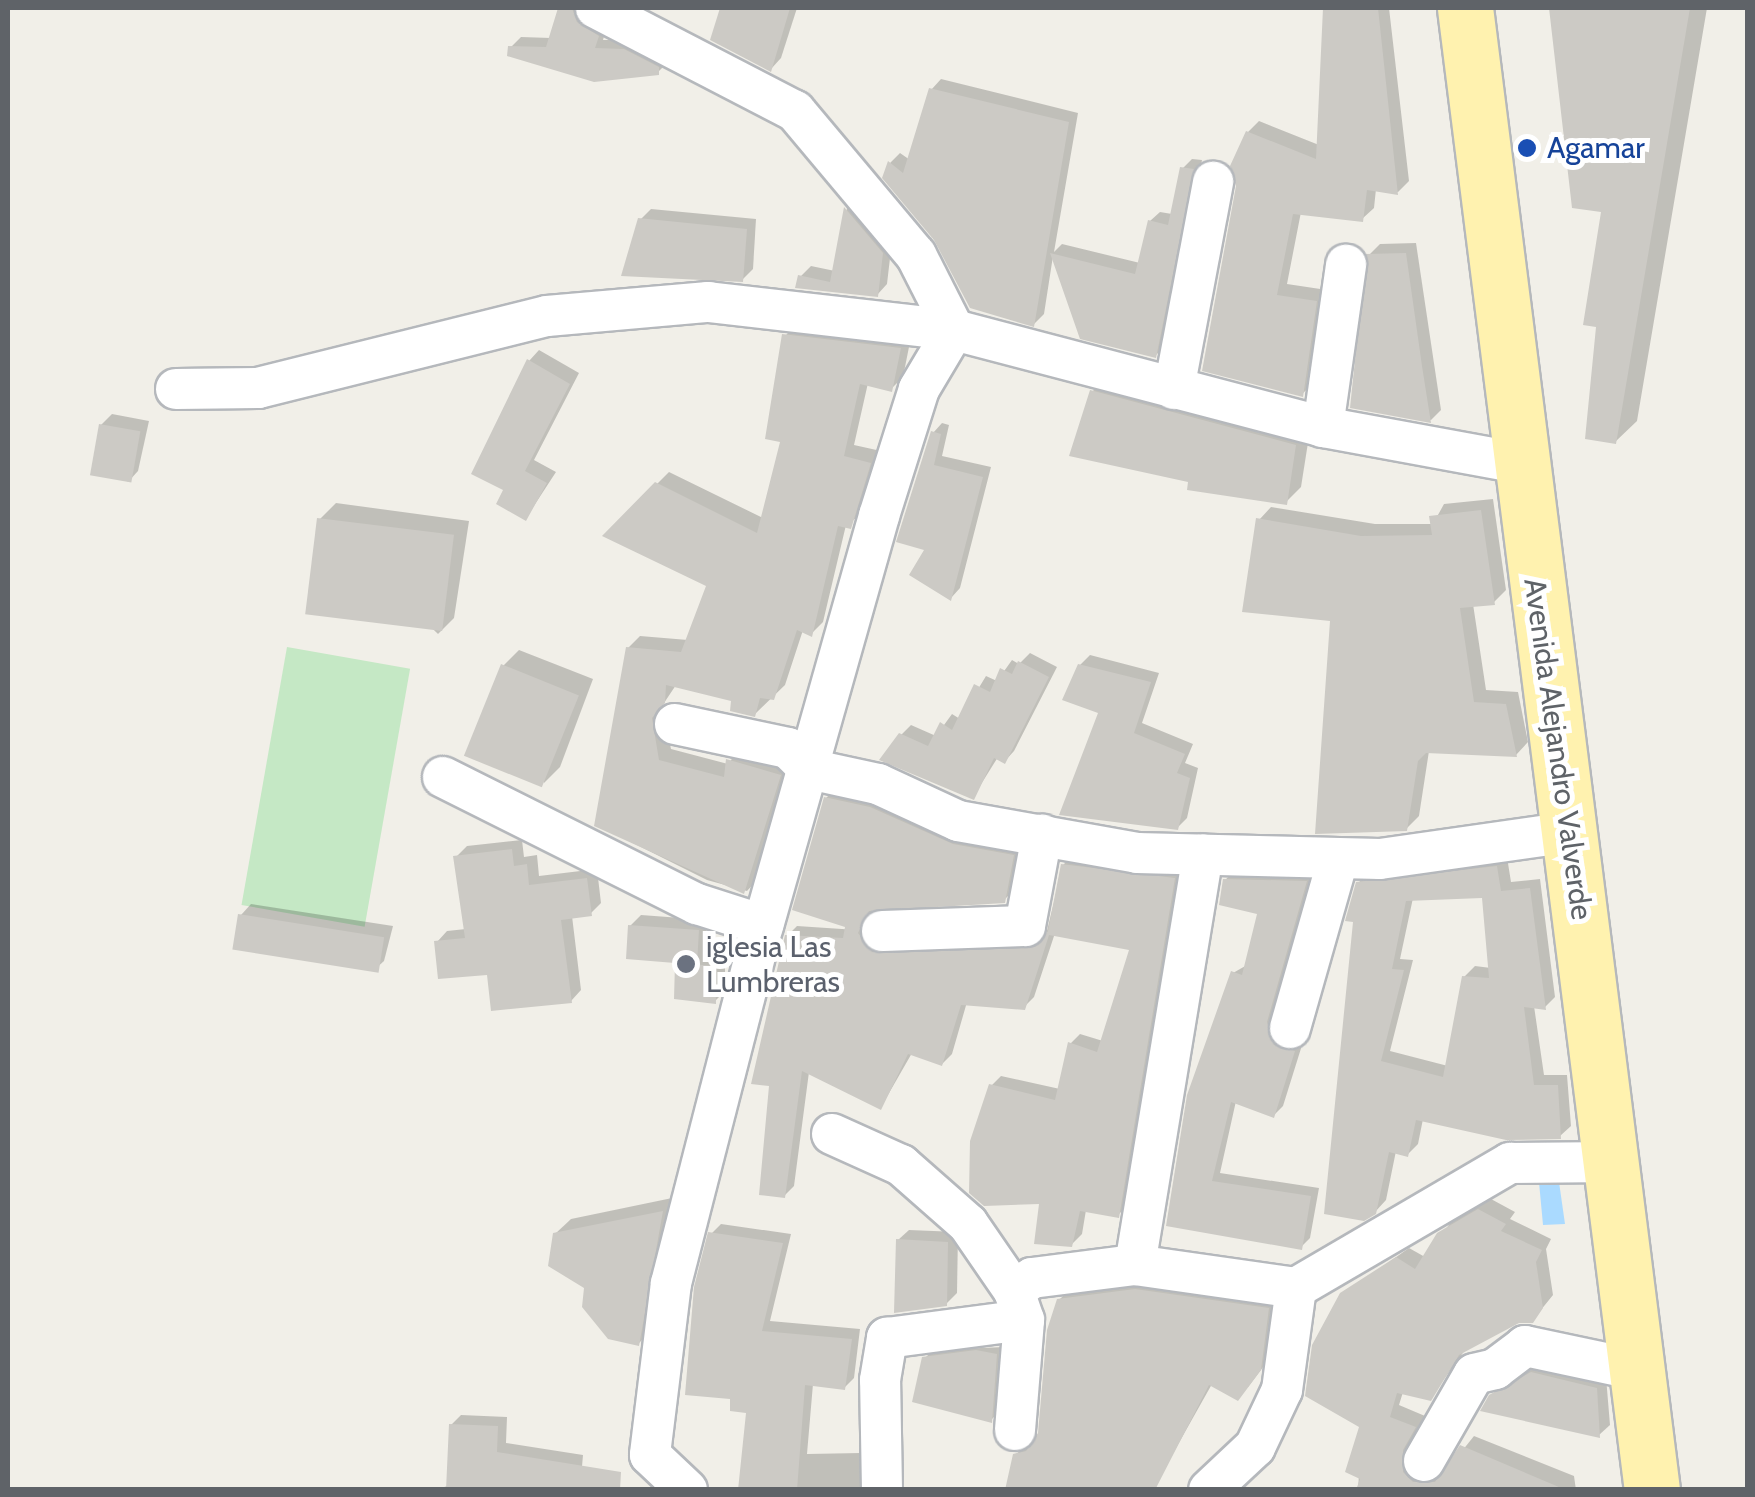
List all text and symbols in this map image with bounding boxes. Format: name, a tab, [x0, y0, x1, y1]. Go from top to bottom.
place label: Agamar	[1547, 130, 1645, 166]
marker: Agamar	[1516, 137, 1538, 159]
street label: Avenida Alejandro Valverde	[1516, 576, 1600, 922]
place label: iglesia Las Lumbreras	[706, 929, 840, 1000]
marker: iglesia Las Lumbreras	[675, 953, 697, 975]

